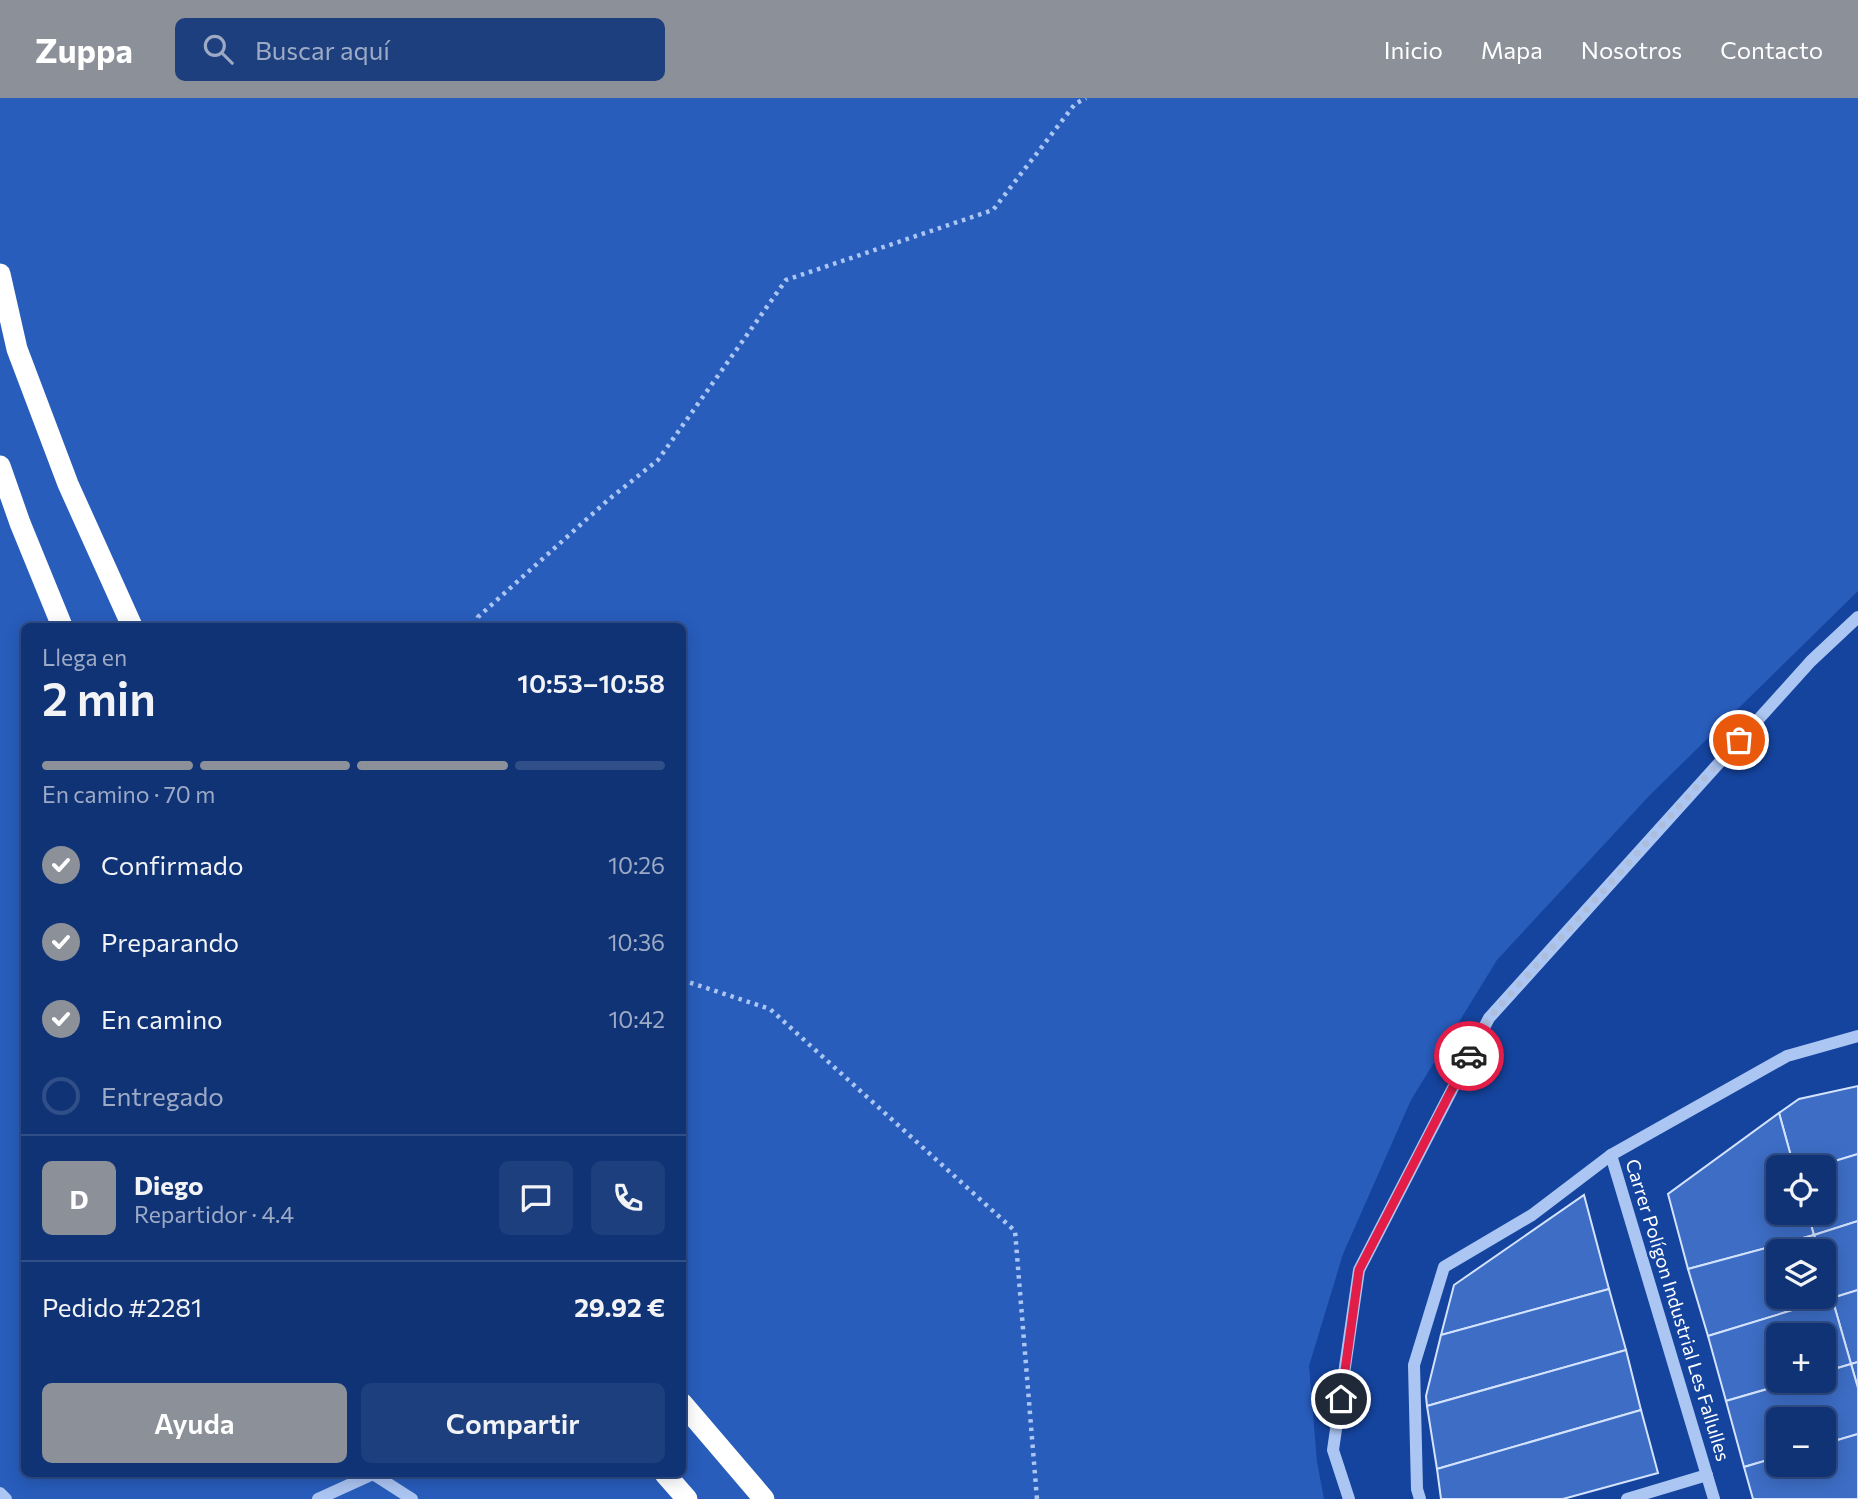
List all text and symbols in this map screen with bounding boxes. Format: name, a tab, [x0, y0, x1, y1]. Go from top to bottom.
search box	[175, 18, 665, 81]
text: Zuppa	[35, 29, 133, 70]
icon: search	[199, 30, 237, 68]
text: Buscar aquí	[255, 34, 390, 65]
text: Inicio	[1384, 35, 1443, 64]
text: Mapa	[1481, 35, 1543, 64]
text: Nosotros	[1581, 35, 1682, 64]
text: Contacto	[1720, 35, 1823, 64]
text: Llega en	[42, 643, 127, 671]
text: 10:53–10:58	[517, 667, 665, 698]
text: 2 min	[42, 669, 156, 725]
pin	[1709, 710, 1769, 770]
icon: bag	[1720, 721, 1758, 759]
text: En camino · 70 m	[42, 780, 215, 808]
icon: check	[42, 846, 80, 884]
text: Confirmado	[101, 849, 243, 880]
text: 10:26	[608, 851, 665, 879]
icon: check	[42, 923, 80, 961]
text: Preparando	[101, 926, 239, 957]
text: 10:36	[608, 928, 665, 956]
icon: check	[42, 1000, 80, 1038]
text: En camino	[101, 1003, 223, 1034]
text: 10:42	[609, 1005, 665, 1033]
courier	[1434, 1021, 1504, 1091]
icon: car	[1450, 1037, 1488, 1075]
text: Entregado	[101, 1080, 224, 1111]
map controls	[1766, 1155, 1836, 1477]
button: locate	[1766, 1155, 1836, 1225]
street label: Carrer Polígon Industrial Les Fallulles	[1621, 1156, 1736, 1464]
button: chat	[499, 1161, 573, 1235]
button: phone	[591, 1161, 665, 1235]
text: Diego	[134, 1169, 204, 1200]
text: D	[69, 1183, 89, 1214]
text: Repartidor · 4.4	[134, 1200, 294, 1228]
button: layers	[1766, 1239, 1836, 1309]
text: Pedido #2281	[42, 1291, 202, 1322]
text: 29.92 €	[574, 1291, 665, 1322]
button: +	[1766, 1323, 1836, 1393]
pin	[1311, 1369, 1371, 1429]
icon: home	[1322, 1380, 1360, 1418]
button: Ayuda	[42, 1383, 347, 1463]
button: Compartir	[361, 1383, 665, 1463]
button: −	[1766, 1407, 1836, 1477]

